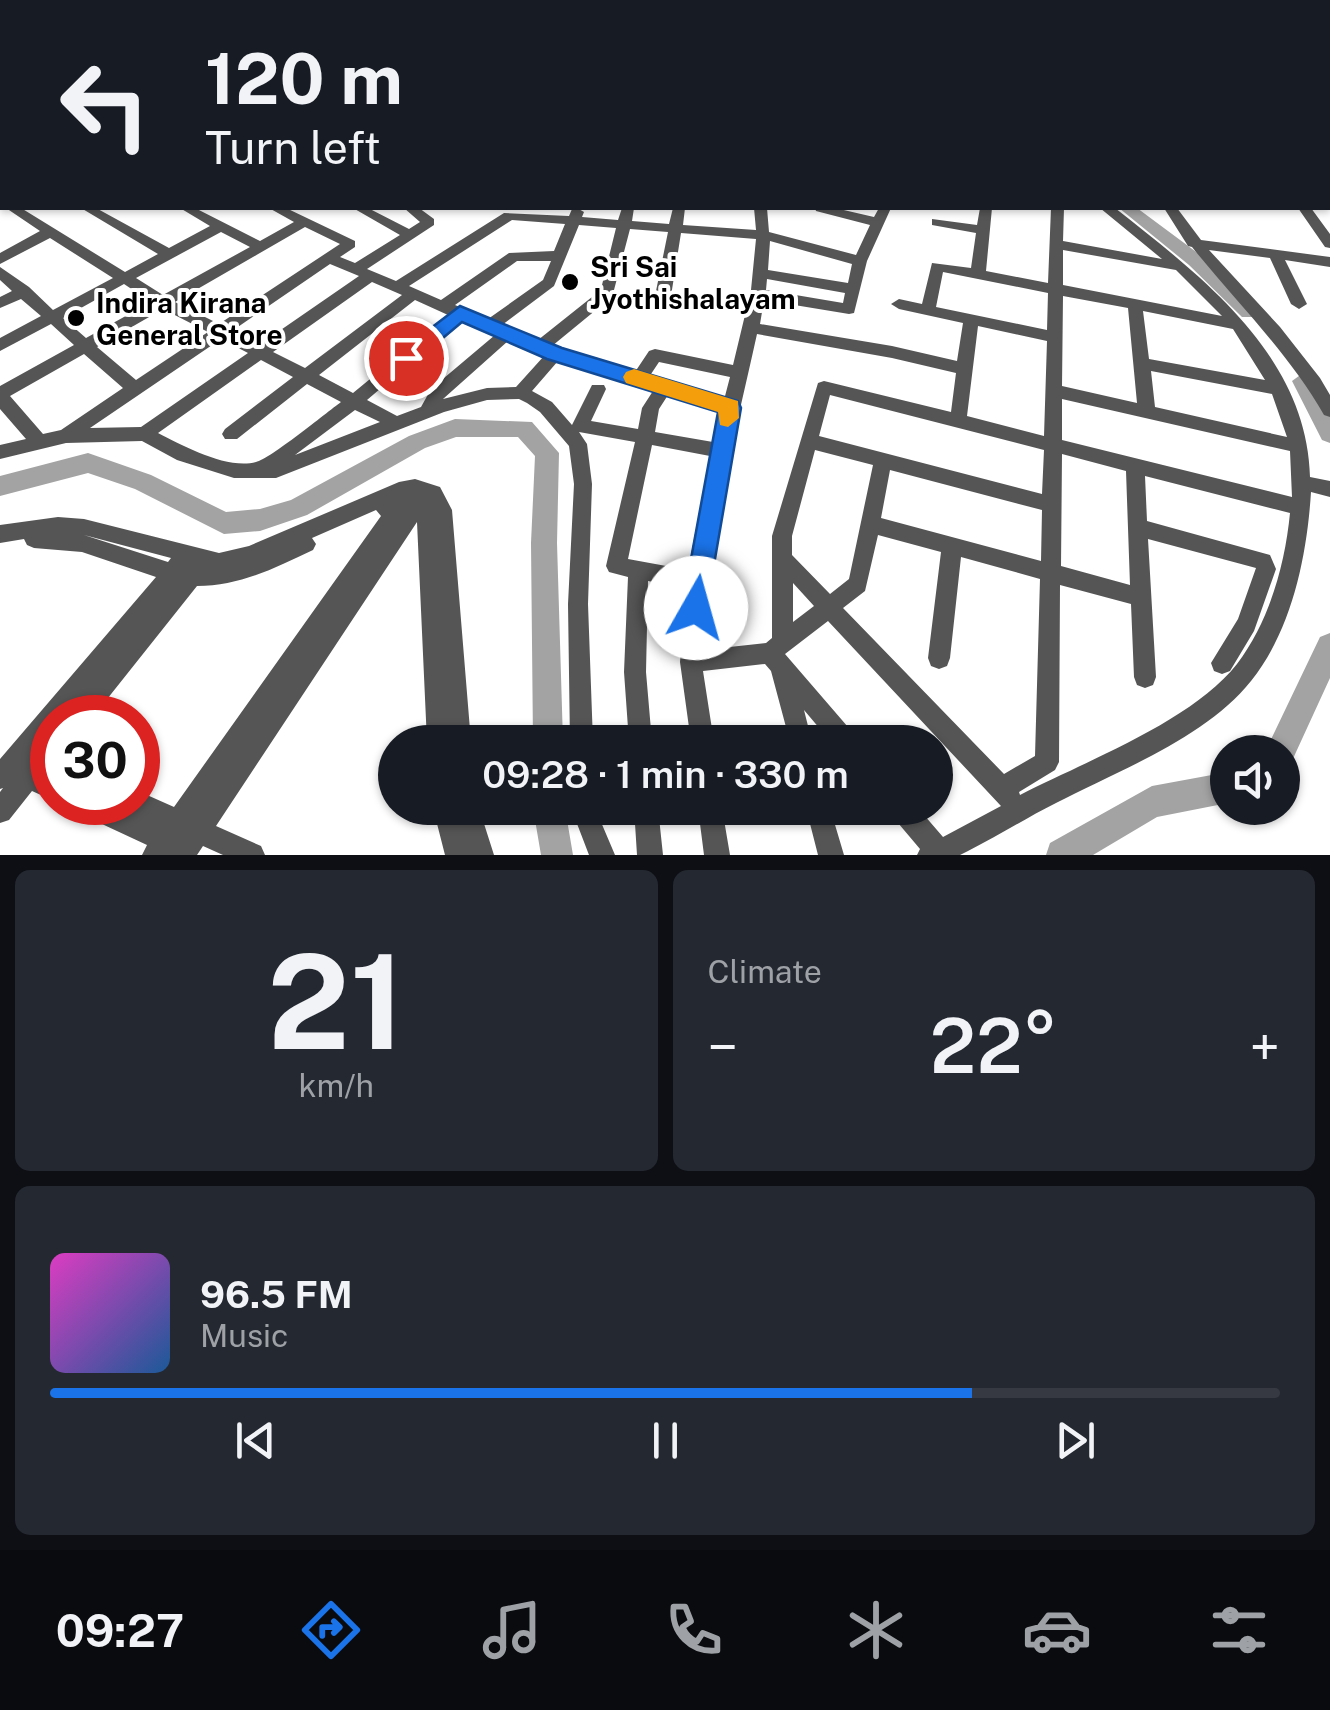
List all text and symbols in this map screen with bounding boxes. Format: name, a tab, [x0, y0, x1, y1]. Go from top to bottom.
text: 120 m	[205, 37, 403, 120]
icon: left	[40, 40, 170, 170]
text: Turn left	[205, 121, 381, 174]
place label: Sri Sai Jyothishalayam	[590, 250, 796, 315]
marker: Sri Sai Jyothishalayam	[559, 271, 581, 293]
place label: Indira Kirana General Store	[96, 286, 283, 351]
marker: Indira Kirana General Store	[65, 307, 87, 329]
pin	[364, 316, 449, 401]
icon: arrive	[379, 331, 434, 386]
position arrow	[644, 556, 748, 660]
speed limit sign: 30	[30, 695, 160, 825]
map controls	[1210, 735, 1300, 825]
button: sound	[1210, 735, 1300, 825]
text: 09:28 · 1 min · 330 m	[482, 752, 849, 797]
text: 21	[267, 926, 405, 1078]
text: Climate	[708, 953, 822, 990]
text: 22°	[930, 1002, 1058, 1090]
text: −	[708, 1015, 738, 1079]
text: +	[1250, 1015, 1280, 1079]
text: km/h	[299, 1067, 374, 1104]
text: 96.5 FM	[200, 1272, 353, 1317]
text: Music	[200, 1317, 288, 1354]
icon: previous	[228, 1413, 283, 1468]
icon: pause	[638, 1413, 693, 1468]
icon: next	[1048, 1413, 1103, 1468]
icon: directions	[296, 1595, 366, 1665]
icon: music	[477, 1595, 547, 1665]
icon: phone	[659, 1595, 729, 1665]
icon: climate	[841, 1595, 911, 1665]
icon: car	[1022, 1595, 1092, 1665]
icon: filters	[1204, 1595, 1274, 1665]
text: 09:27	[56, 1604, 184, 1657]

